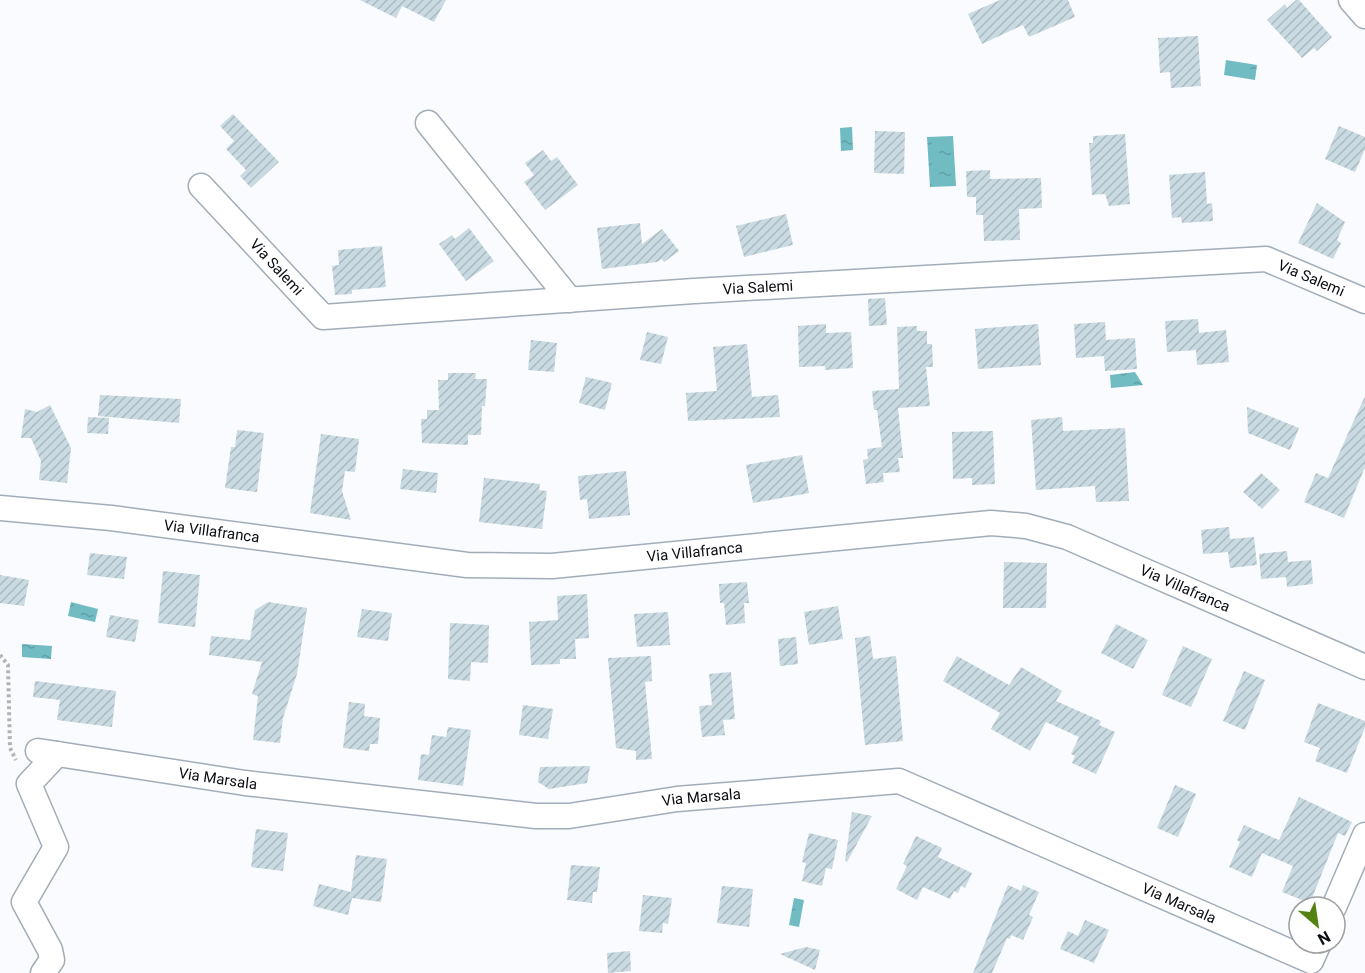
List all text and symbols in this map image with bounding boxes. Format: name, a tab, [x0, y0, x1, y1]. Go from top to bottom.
street label: Via Salemi	[246, 235, 307, 299]
street label: Via Salemi	[1275, 256, 1347, 300]
street label: Via Salemi	[722, 276, 794, 298]
street label: Via Villafranca	[163, 516, 261, 547]
street label: Via Villafranca	[646, 538, 744, 566]
street label: Via Villafranca	[1137, 561, 1233, 616]
street label: Via Marsala	[177, 764, 258, 793]
street label: Via Marsala	[661, 785, 741, 810]
street label: Via Marsala	[1139, 879, 1219, 927]
north arrow	[1287, 895, 1347, 955]
text: N	[1314, 927, 1334, 949]

